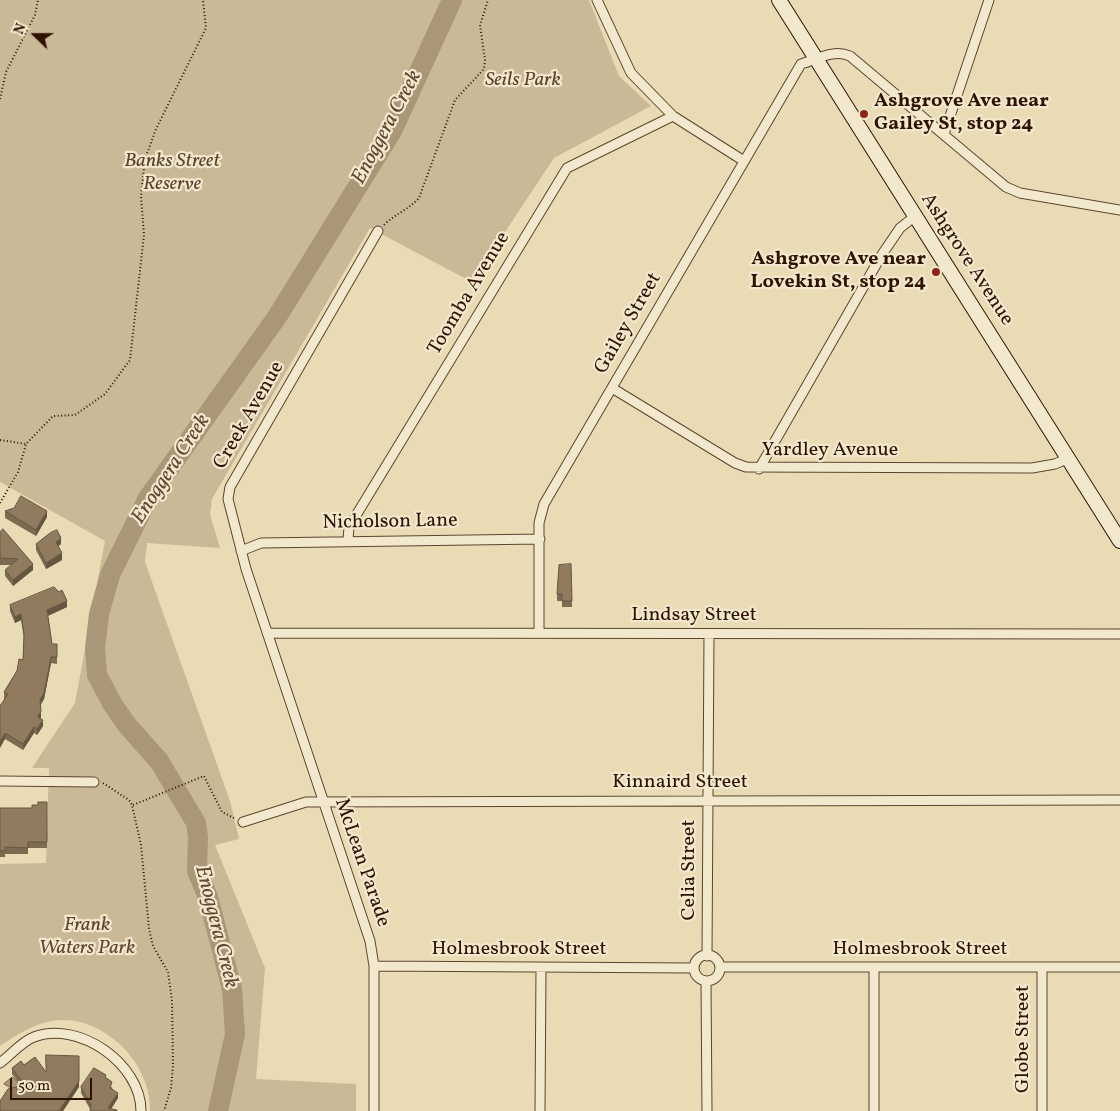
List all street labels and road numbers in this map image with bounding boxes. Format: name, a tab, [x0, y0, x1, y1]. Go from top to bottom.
street label: Ashgrove Avenue	[914, 189, 1018, 331]
street label: Toomba Avenue	[424, 228, 516, 360]
street label: Gailey Street	[590, 269, 668, 379]
street label: Creek Avenue	[209, 358, 291, 474]
street label: Yardley Avenue	[762, 439, 898, 463]
street label: Nicholson Lane	[322, 510, 458, 536]
street label: Lindsay Street	[631, 604, 757, 628]
street label: Kinnaird Street	[612, 771, 748, 795]
street label: McLean Parade	[328, 796, 394, 930]
street label: Celia Street	[678, 820, 702, 920]
street label: Holmesbrook Street	[432, 938, 606, 962]
street label: Holmesbrook Street	[833, 938, 1007, 962]
street label: Globe Street	[1012, 985, 1036, 1093]

